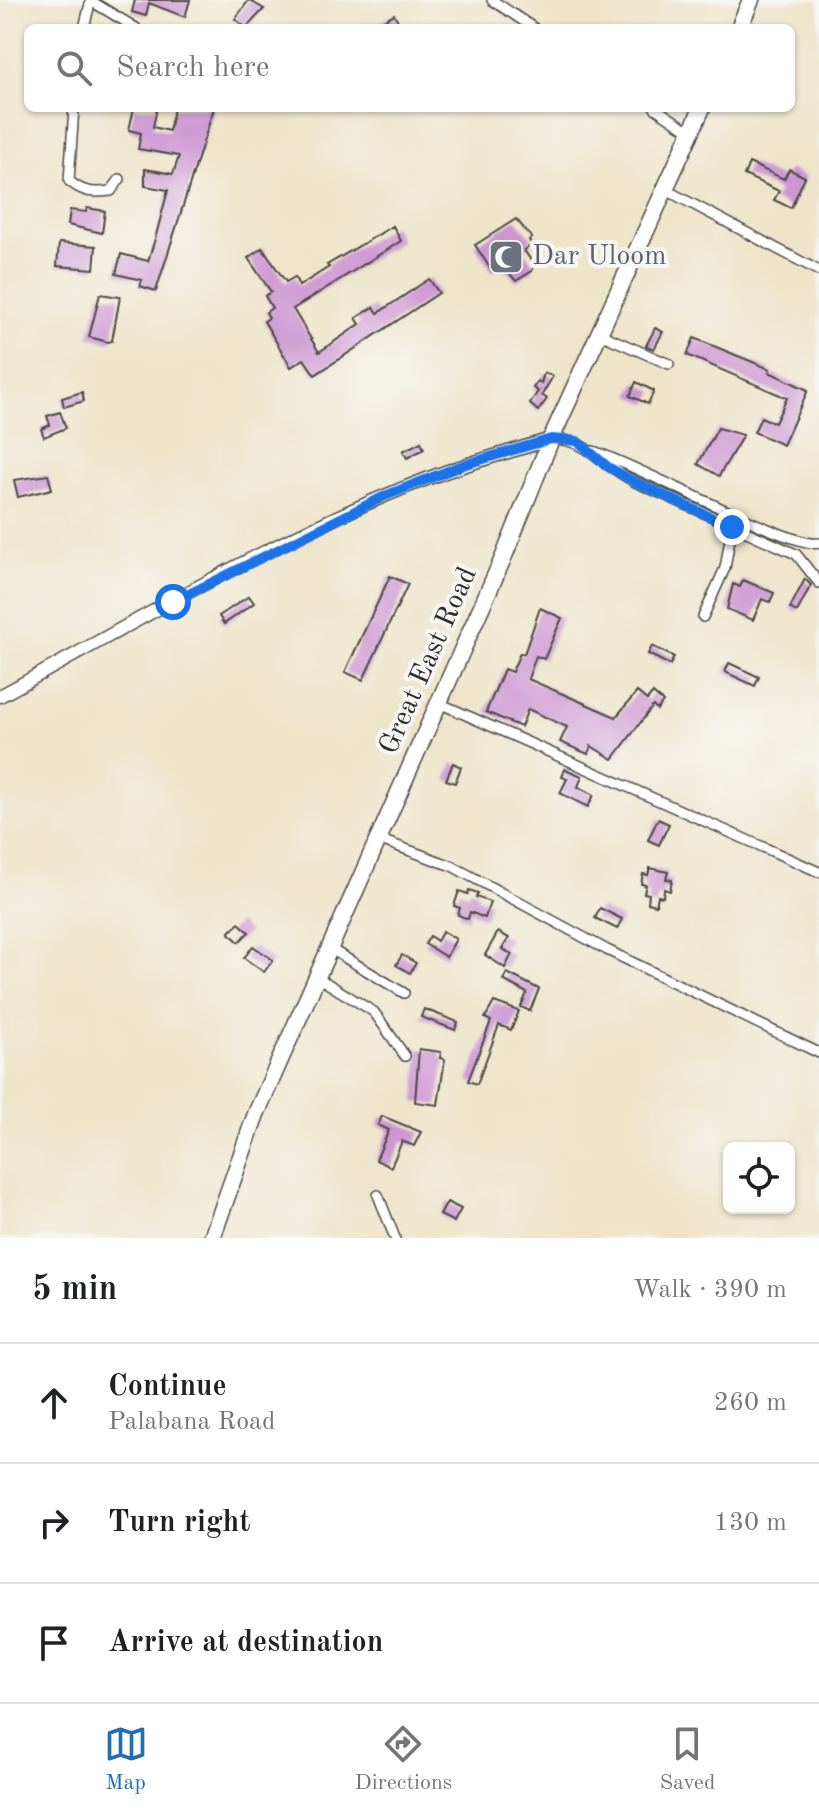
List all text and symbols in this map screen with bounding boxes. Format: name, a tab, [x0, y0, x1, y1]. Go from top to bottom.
search box	[24, 24, 795, 112]
icon: search	[52, 46, 96, 90]
text: Search here	[116, 53, 270, 83]
mosque icon: Dar Uloom	[487, 238, 525, 276]
place label: Dar Uloom	[532, 243, 666, 271]
route end	[714, 509, 750, 545]
street label: Great East Road	[375, 563, 483, 759]
route start	[155, 584, 191, 620]
map controls	[723, 1142, 795, 1214]
button: locate	[723, 1142, 795, 1214]
text: 5 min	[32, 1273, 117, 1307]
text: Walk · 390 m	[633, 1277, 787, 1303]
text: Continue	[108, 1372, 227, 1402]
icon: ahead	[32, 1381, 76, 1425]
text: 260 m	[714, 1390, 787, 1416]
text: Palabana Road	[108, 1409, 276, 1435]
icon: right	[32, 1501, 76, 1545]
text: Turn right	[108, 1508, 250, 1538]
text: 130 m	[714, 1510, 787, 1536]
icon: arrive	[32, 1621, 76, 1665]
text: Arrive at destination	[108, 1628, 383, 1658]
tab: Map	[104, 1722, 148, 1797]
tab: Directions	[355, 1722, 452, 1797]
tab: Saved	[659, 1722, 715, 1797]

